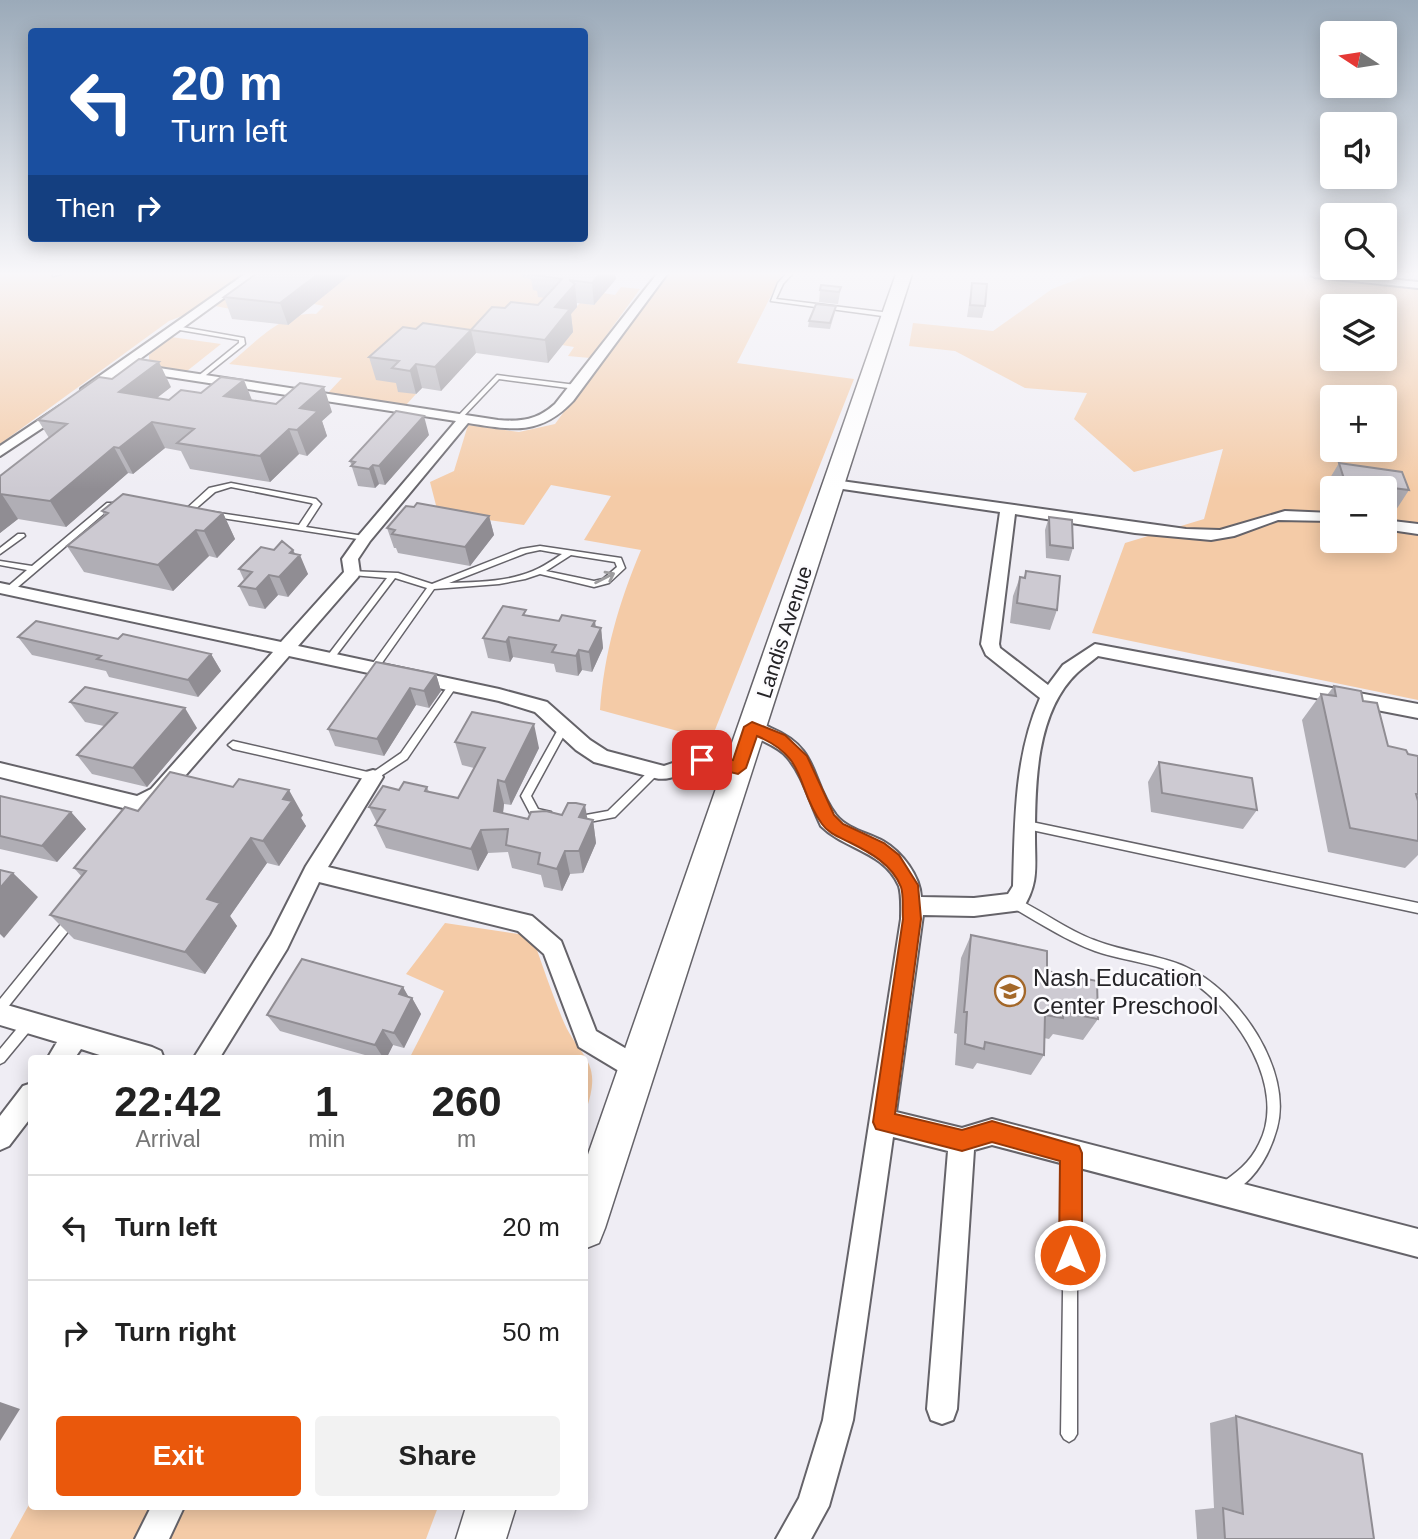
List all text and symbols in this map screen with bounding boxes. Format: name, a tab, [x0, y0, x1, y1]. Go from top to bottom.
north arrow	[1320, 21, 1396, 98]
map controls	[1320, 21, 1397, 553]
icon: left	[56, 56, 147, 147]
text: 20 m	[171, 56, 283, 110]
button: sound	[1320, 112, 1397, 189]
text: Turn left	[171, 113, 287, 149]
icon: right	[129, 189, 167, 227]
text: Then	[56, 193, 115, 223]
button: search	[1320, 203, 1397, 280]
button: layers	[1320, 294, 1397, 371]
button: +	[1320, 385, 1397, 462]
button: −	[1320, 476, 1397, 553]
street label: Landis Avenue	[752, 563, 816, 701]
one-way arrow	[594, 571, 614, 585]
pin	[672, 730, 732, 790]
icon: arrive	[683, 741, 721, 779]
place label: Nash Education Center Preschool	[1033, 964, 1218, 1019]
school or university icon: Nash Education Center Preschool	[993, 974, 1027, 1008]
text: 22:42	[114, 1078, 222, 1125]
text: 1	[315, 1078, 338, 1125]
text: 260	[432, 1078, 502, 1125]
text: Arrival	[135, 1126, 201, 1152]
text: min	[308, 1126, 345, 1152]
text: m	[457, 1126, 476, 1152]
icon: left	[56, 1209, 94, 1247]
text: Turn left	[115, 1212, 217, 1242]
text: 20 m	[502, 1212, 560, 1242]
position arrow	[1033, 1218, 1107, 1292]
icon: right	[56, 1314, 94, 1352]
text: Turn right	[115, 1317, 236, 1347]
text: 50 m	[502, 1317, 560, 1347]
button: Exit	[56, 1416, 301, 1496]
button: Share	[315, 1416, 560, 1496]

